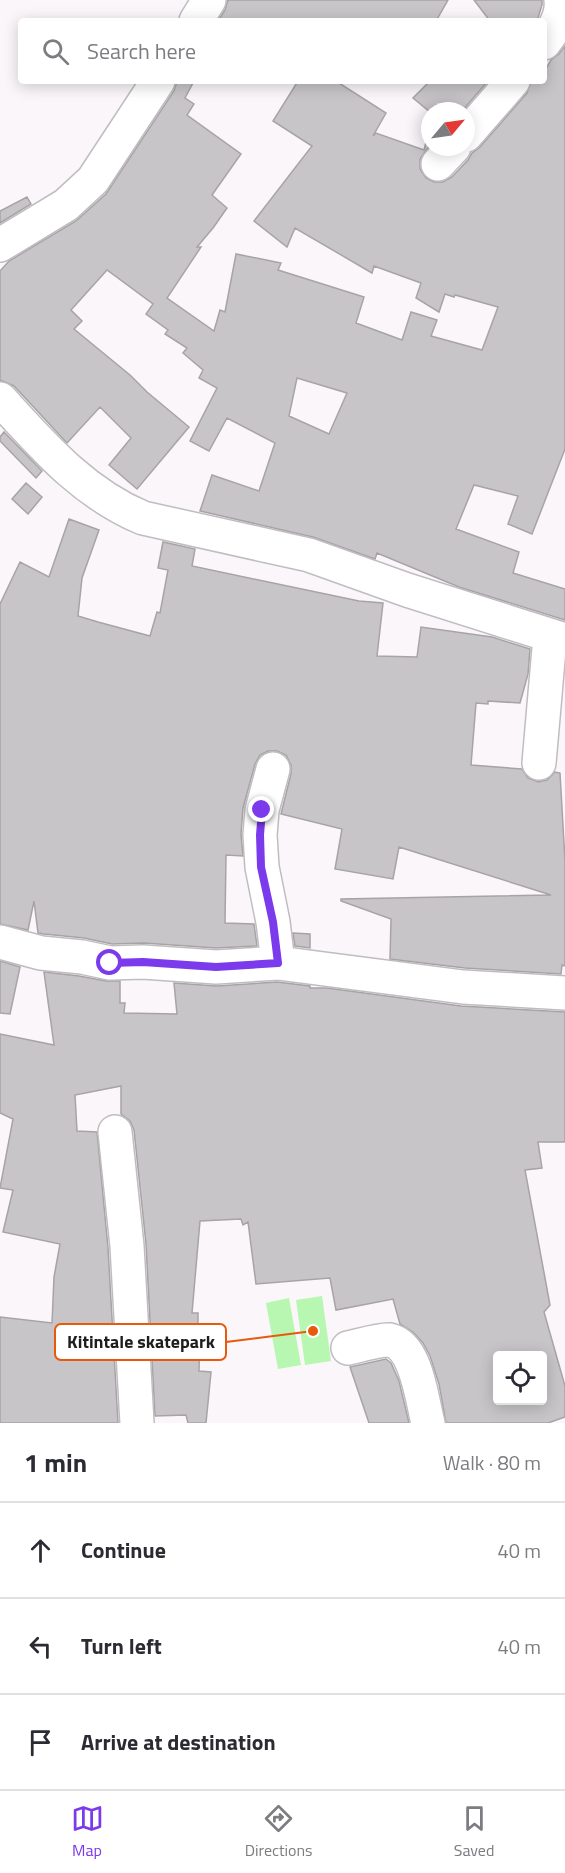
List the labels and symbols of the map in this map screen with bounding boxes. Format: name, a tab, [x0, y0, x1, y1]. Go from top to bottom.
north arrow	[421, 102, 475, 156]
route end	[248, 796, 274, 822]
route start	[96, 949, 122, 975]
callout: Kitintale skatepark	[55, 1324, 226, 1360]
text: Kitintale skatepark	[67, 1328, 216, 1355]

